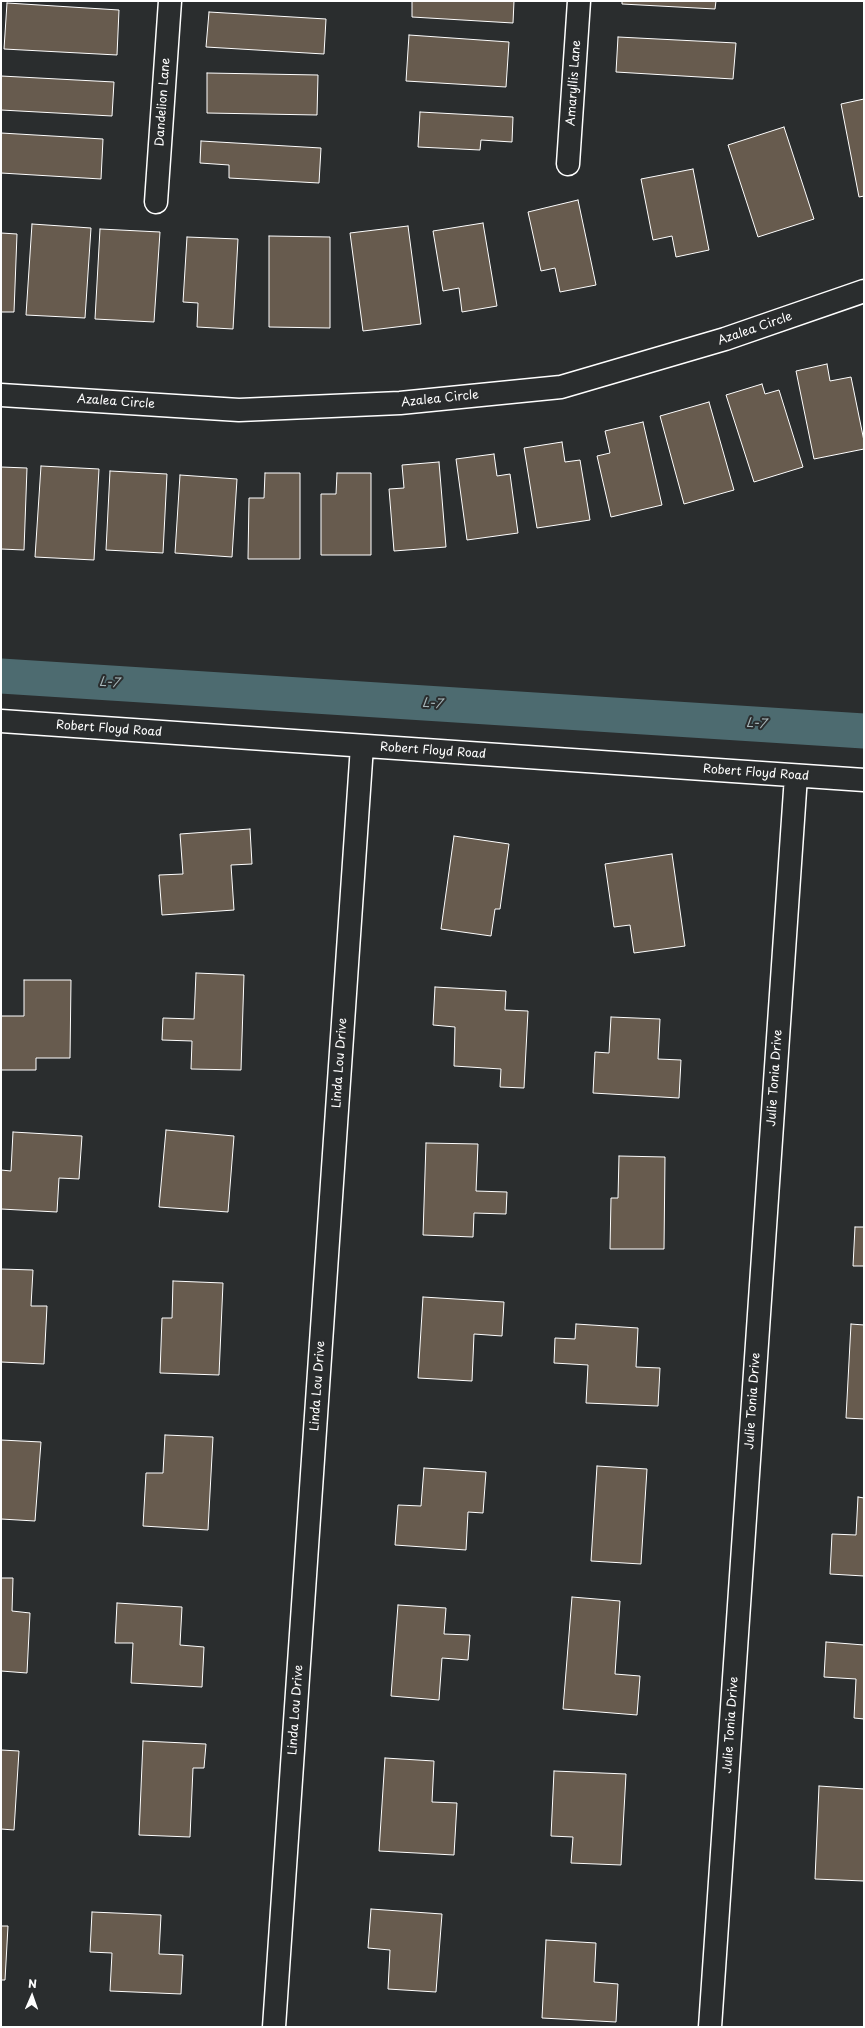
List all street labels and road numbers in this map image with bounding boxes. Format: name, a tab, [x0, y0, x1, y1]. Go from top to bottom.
street label: Amaryllis Lane	[564, 40, 584, 126]
street label: Dandelion Lane	[153, 57, 173, 147]
street label: Azalea Circle	[716, 309, 794, 349]
street label: Azalea Circle	[400, 388, 480, 410]
street label: Azalea Circle	[77, 392, 155, 412]
street label: Robert Floyd Road	[56, 718, 162, 740]
street label: Robert Floyd Road	[380, 740, 486, 762]
street label: Robert Floyd Road	[703, 762, 809, 784]
street label: Linda Lou Drive	[330, 1017, 350, 1109]
street label: Julie Tonia Drive	[764, 1029, 786, 1127]
street label: Linda Lou Drive	[308, 1340, 328, 1432]
street label: Julie Tonia Drive	[742, 1352, 764, 1450]
street label: Linda Lou Drive	[286, 1664, 306, 1756]
street label: Julie Tonia Drive	[720, 1676, 742, 1774]

